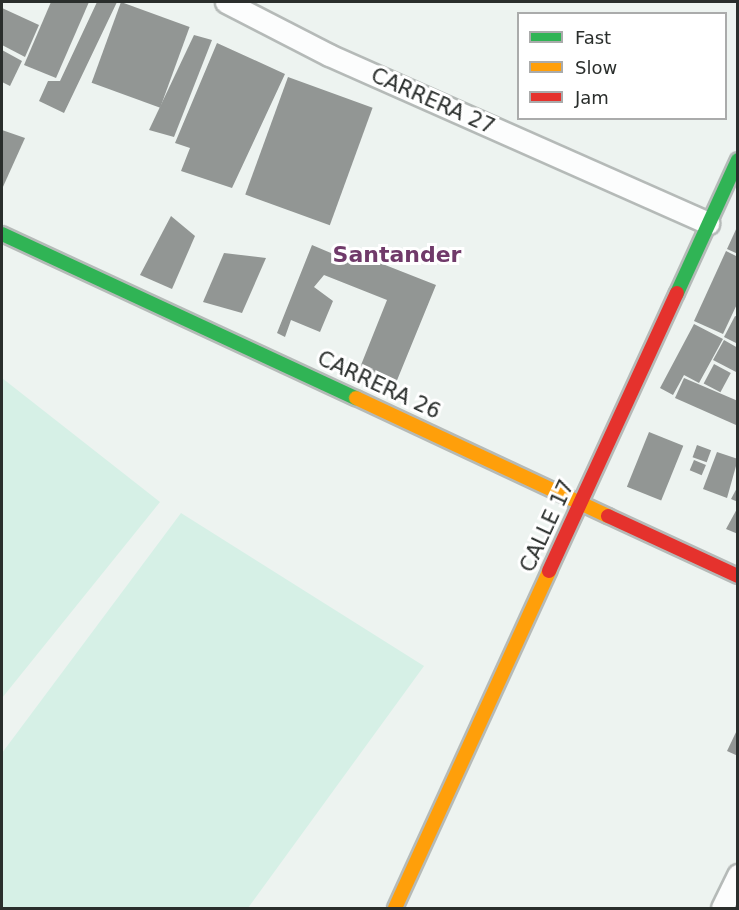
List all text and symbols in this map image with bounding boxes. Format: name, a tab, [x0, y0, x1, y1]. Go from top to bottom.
legend	[517, 12, 727, 120]
text: Fast	[575, 27, 611, 48]
text: Slow	[575, 57, 617, 78]
street label: CARRERA 27	[367, 62, 499, 140]
text: Jam	[575, 87, 609, 108]
district label: Santander	[333, 242, 461, 268]
street label: CARRERA 26	[313, 345, 445, 425]
street label: CALLE 17	[515, 476, 579, 576]

